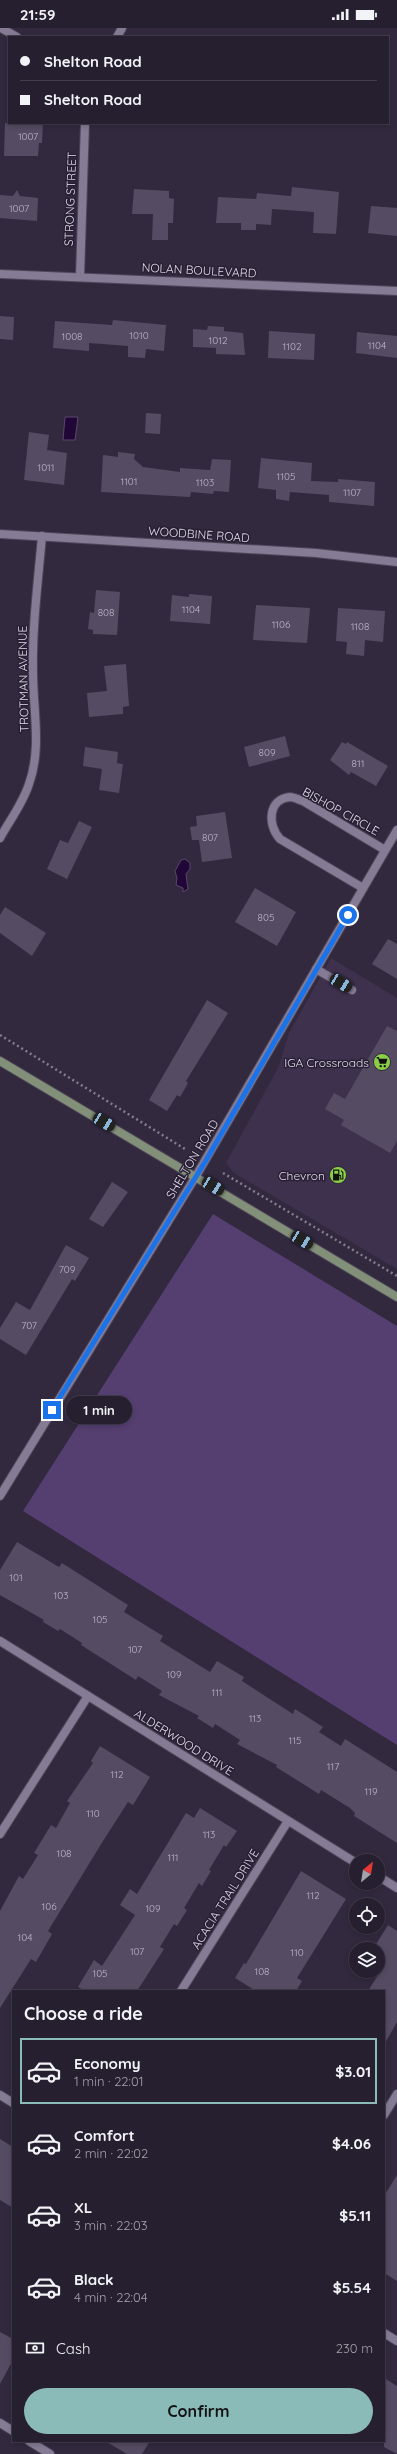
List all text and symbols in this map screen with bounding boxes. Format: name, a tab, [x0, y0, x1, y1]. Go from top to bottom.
text: 21:59	[20, 5, 56, 24]
text: Shelton Road	[44, 52, 142, 71]
text: Shelton Road	[44, 90, 142, 109]
house number: 1007	[18, 130, 38, 143]
street label: STRONG STREET	[61, 152, 79, 246]
house number: 1007	[9, 202, 29, 215]
street label: NOLAN BOULEVARD	[141, 260, 257, 281]
house number: 1010	[129, 329, 149, 342]
house number: 1008	[62, 330, 83, 343]
house number: 1012	[209, 334, 228, 347]
house number: 1104	[368, 339, 386, 352]
house number: 1102	[283, 340, 302, 353]
house number: 1011	[37, 461, 55, 474]
house number: 1105	[277, 470, 295, 483]
house number: 1101	[120, 475, 138, 488]
house number: 1103	[196, 476, 214, 489]
house number: 1107	[343, 486, 361, 499]
street label: WOODBINE ROAD	[148, 523, 251, 545]
house number: 1104	[182, 603, 200, 616]
house number: 808	[98, 606, 114, 619]
house number: 1106	[272, 618, 291, 631]
house number: 1108	[351, 620, 369, 633]
street label: TROTMAN AVENUE	[15, 625, 31, 732]
house number: 809	[259, 746, 276, 759]
house number: 811	[352, 757, 364, 770]
street label: BISHOP CIRCLE	[300, 784, 382, 838]
house number: 807	[202, 831, 218, 844]
route start	[339, 906, 357, 924]
house number: 805	[258, 911, 274, 924]
car	[328, 972, 354, 994]
supermarket icon: IGA Crossroads	[372, 1052, 392, 1072]
place label: IGA Crossroads	[284, 1055, 369, 1070]
car	[91, 1111, 117, 1133]
street label: SHELTON ROAD	[163, 1116, 222, 1201]
fuel station icon: Chevron	[328, 1165, 348, 1185]
place label: Chevron	[279, 1168, 325, 1183]
car	[200, 1175, 226, 1197]
car	[289, 1229, 315, 1251]
house number: 709	[59, 1263, 76, 1276]
house number: 707	[21, 1319, 37, 1332]
callout: 1 min	[66, 1396, 132, 1424]
route end	[43, 1401, 61, 1419]
text: 1 min	[83, 1402, 115, 1418]
house number: 101	[9, 1571, 23, 1584]
house number: 103	[54, 1589, 68, 1602]
house number: 105	[92, 1613, 108, 1626]
house number: 107	[128, 1643, 142, 1656]
house number: 109	[166, 1668, 182, 1681]
house number: 111	[211, 1686, 223, 1699]
street label: ALDERWOOD DRIVE	[132, 1705, 236, 1779]
house number: 113	[249, 1712, 261, 1725]
house number: 115	[289, 1734, 301, 1747]
house number: 117	[327, 1760, 339, 1773]
house number: 112	[111, 1768, 124, 1781]
house number: 119	[365, 1785, 378, 1798]
house number: 110	[86, 1807, 100, 1820]
house number: 113	[203, 1828, 215, 1841]
street label: ACACIA TRAIL DRIVE	[188, 1846, 262, 1952]
house number: 108	[56, 1847, 72, 1860]
house number: 111	[167, 1851, 179, 1864]
north arrow	[349, 1854, 385, 1890]
map controls	[349, 1854, 385, 1978]
house number: 112	[307, 1889, 320, 1902]
button: locate	[349, 1898, 385, 1934]
house number: 106	[41, 1900, 57, 1913]
house number: 109	[145, 1902, 161, 1915]
house number: 104	[18, 1931, 32, 1944]
button: layers	[349, 1942, 385, 1978]
house number: 107	[130, 1945, 144, 1958]
house number: 110	[290, 1946, 304, 1959]
house number: 108	[254, 1965, 270, 1978]
house number: 105	[92, 1967, 108, 1980]
text: Choose a ride	[24, 2002, 143, 2025]
icon: car	[26, 2053, 62, 2089]
text: Economy	[74, 2054, 141, 2073]
text: $3.01	[335, 2062, 371, 2081]
text: 1 min · 22:01	[74, 2073, 144, 2089]
icon: car	[26, 2125, 62, 2161]
text: Comfort	[74, 2126, 135, 2145]
text: $4.06	[332, 2134, 371, 2153]
text: 2 min · 22:02	[74, 2145, 148, 2161]
icon: car	[26, 2197, 62, 2233]
text: XL	[74, 2198, 92, 2217]
text: $5.11	[339, 2206, 371, 2225]
text: 3 min · 22:03	[74, 2217, 148, 2233]
icon: car	[26, 2269, 62, 2305]
text: Black	[74, 2270, 114, 2289]
text: $5.54	[333, 2278, 371, 2297]
text: 4 min · 22:04	[74, 2289, 148, 2305]
icon: cash	[24, 2337, 46, 2359]
text: Cash	[56, 2339, 90, 2358]
text: 230 m	[336, 2340, 373, 2356]
button: Confirm	[24, 2388, 373, 2434]

